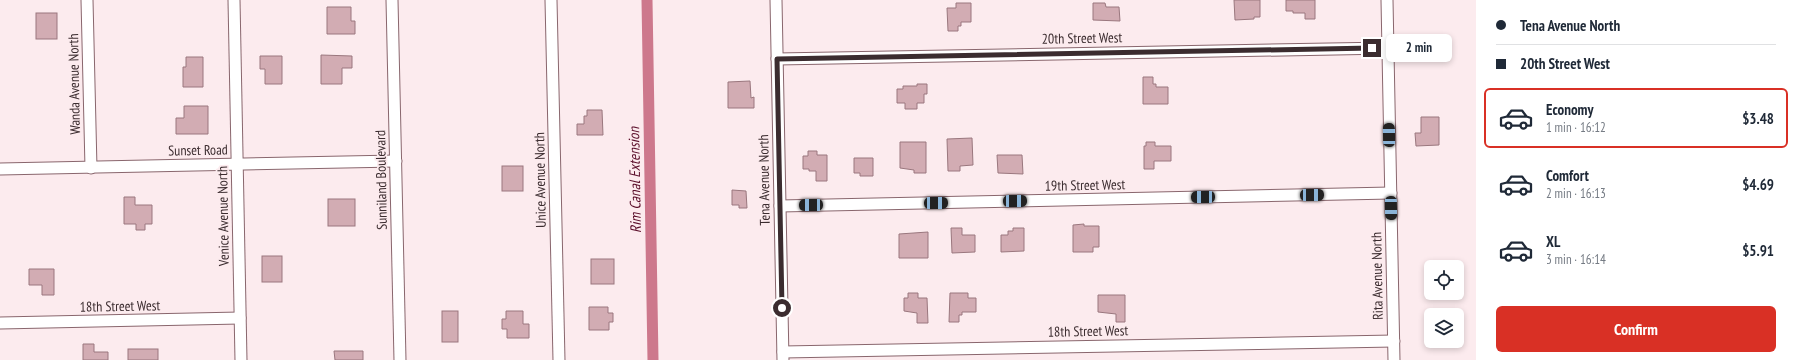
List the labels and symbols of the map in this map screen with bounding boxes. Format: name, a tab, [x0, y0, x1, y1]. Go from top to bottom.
street label: 20th Street West	[1042, 28, 1123, 48]
street label: Wanda Avenue North	[64, 33, 84, 135]
callout: 2 min	[1386, 34, 1452, 62]
route end	[1363, 39, 1381, 57]
car	[1383, 123, 1395, 147]
water label: Rim Canal Extension	[624, 125, 645, 233]
street label: Sunniland Boulevard	[371, 130, 391, 230]
street label: Unice Avenue North	[530, 132, 550, 228]
street label: Tena Avenue North	[754, 134, 774, 226]
street label: Sunset Road	[168, 140, 228, 160]
street label: Venice Avenue North	[213, 166, 233, 267]
street label: 19th Street West	[1045, 175, 1126, 195]
car	[1300, 189, 1324, 201]
car	[1191, 191, 1215, 203]
car	[1003, 195, 1027, 207]
car	[1385, 196, 1397, 220]
car	[924, 197, 948, 209]
car	[799, 199, 823, 211]
street label: Rita Avenue North	[1367, 232, 1387, 320]
street label: 18th Street West	[80, 296, 161, 316]
route start	[773, 299, 791, 317]
street label: 18th Street West	[1048, 321, 1129, 341]

